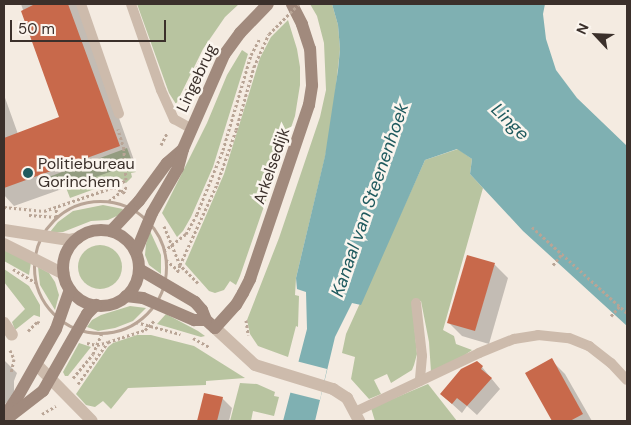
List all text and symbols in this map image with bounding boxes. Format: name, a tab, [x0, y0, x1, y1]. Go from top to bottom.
scale bar	[12, 10, 169, 42]
north arrow	[571, 10, 621, 60]
text: 50 m	[18, 19, 55, 39]
text: N	[572, 20, 593, 37]
street label: Lingebrug	[173, 41, 221, 115]
water label: Linge	[487, 99, 533, 145]
water label: Kanaal van Steenenhoek	[327, 100, 413, 300]
street label: Arkelsedijk	[250, 125, 294, 207]
place label: Politiebureau Gorinchem	[38, 154, 135, 192]
marker: Politiebureau Gorinchem	[22, 167, 34, 179]

